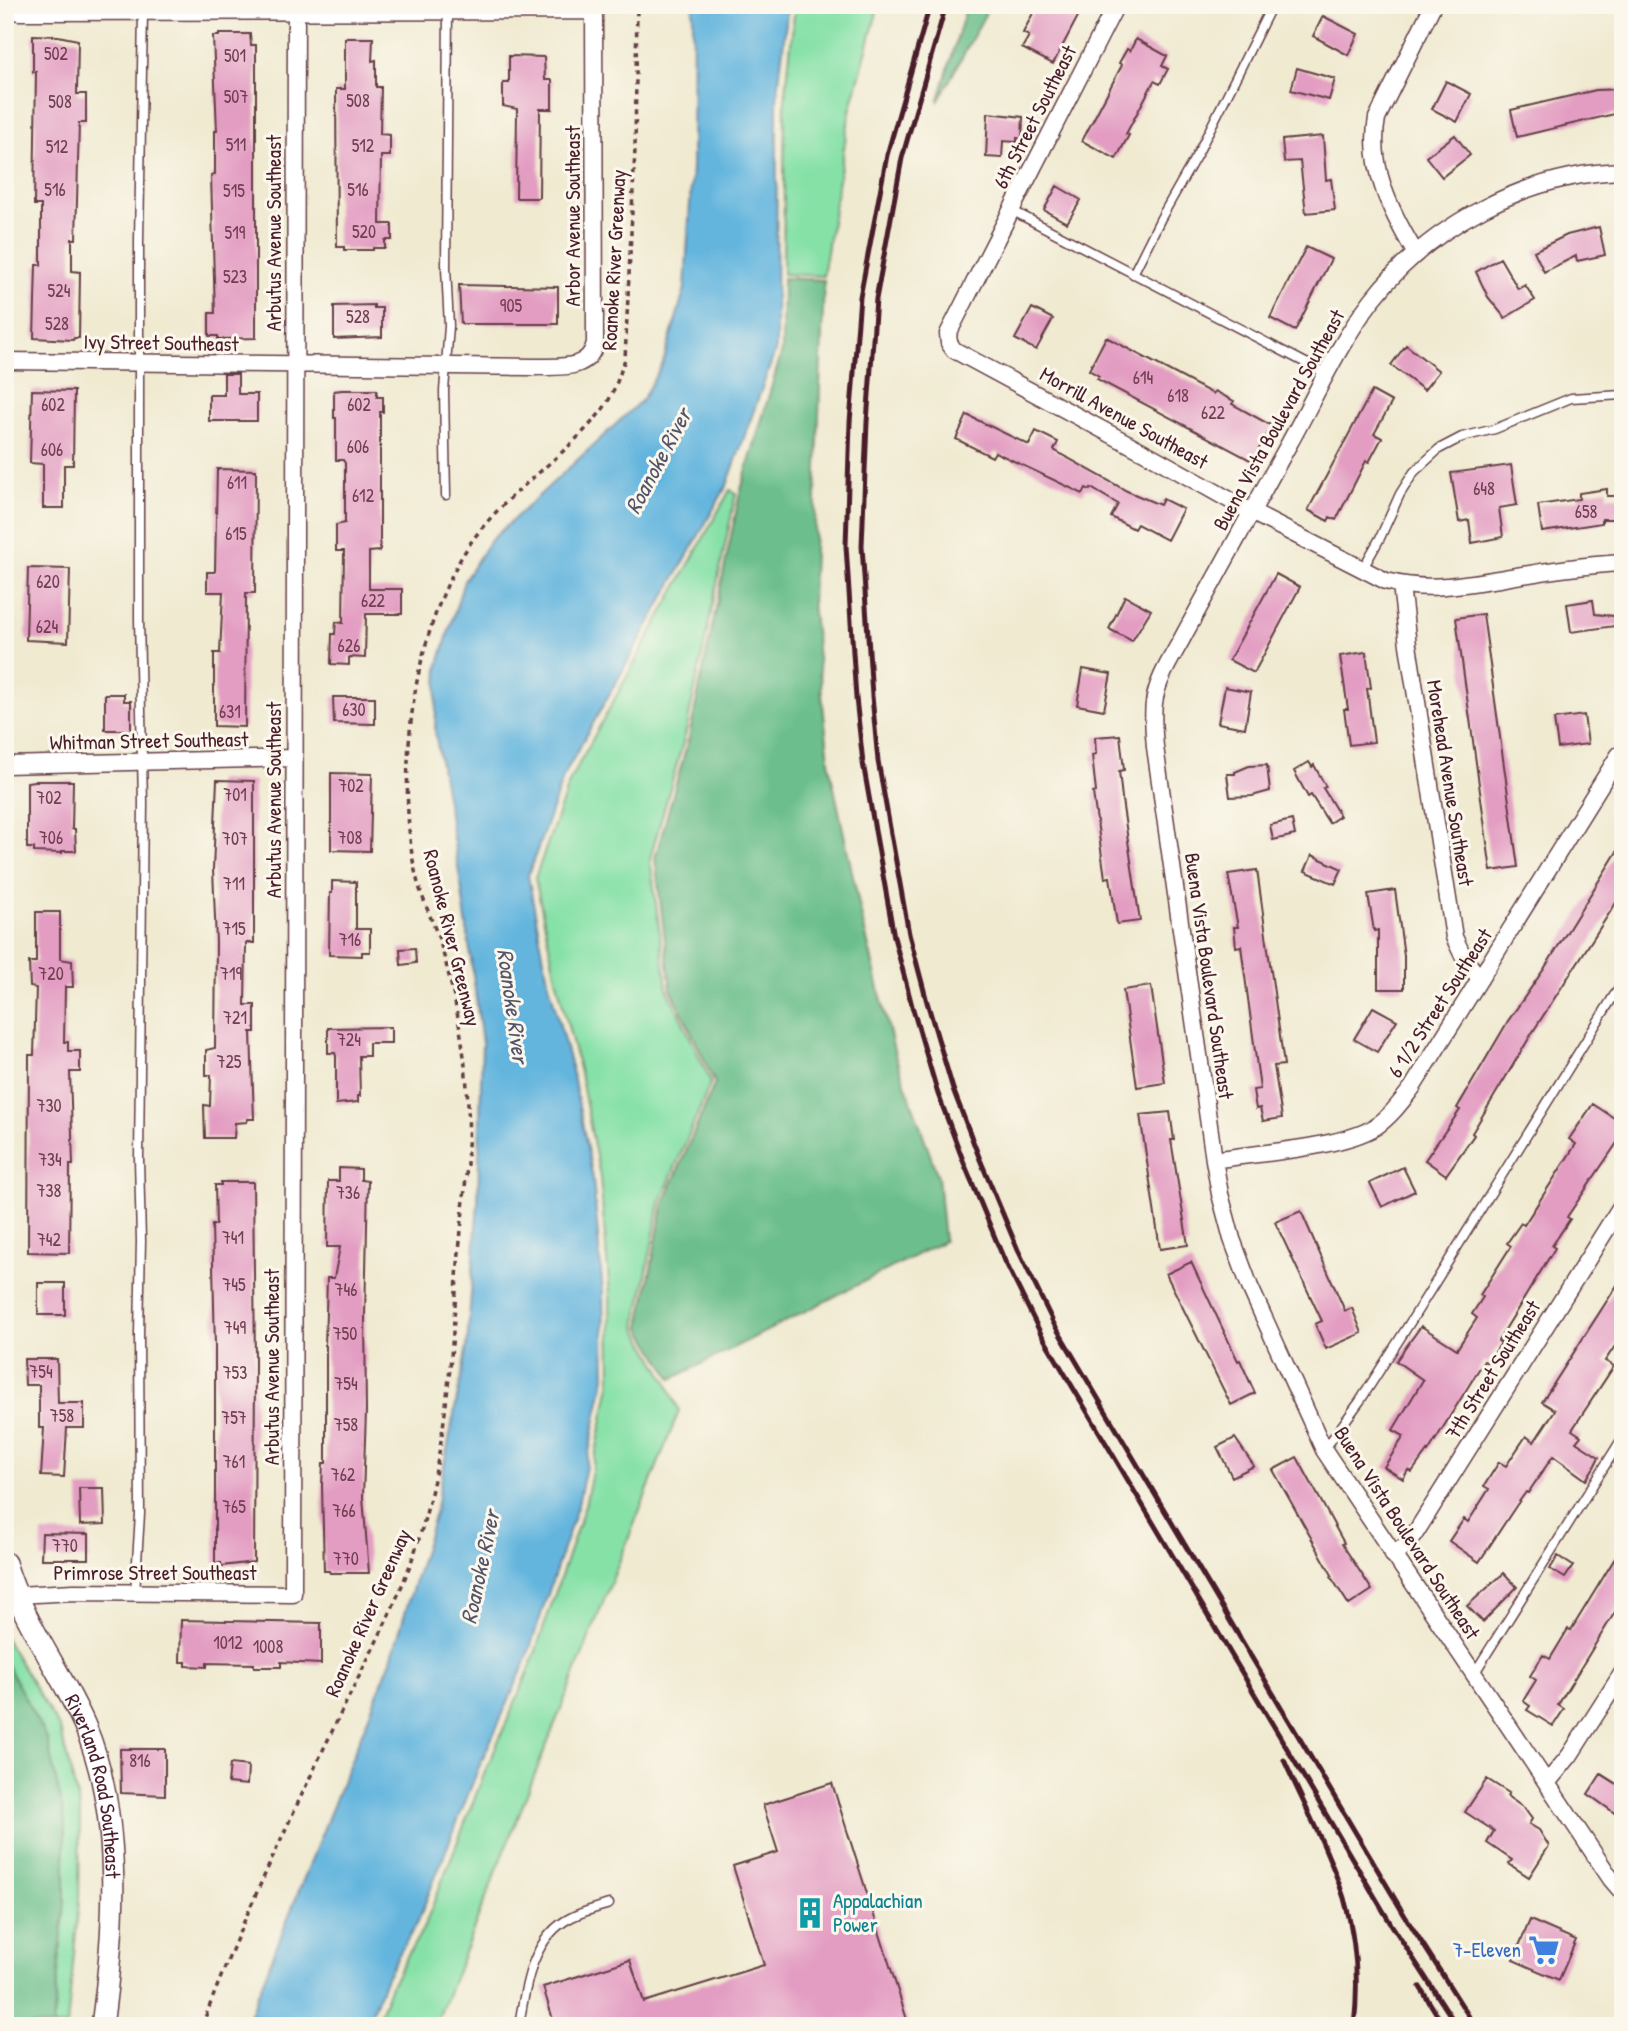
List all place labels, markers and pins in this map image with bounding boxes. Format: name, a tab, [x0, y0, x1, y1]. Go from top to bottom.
place label: Appalachian Power	[833, 1886, 923, 1939]
building icon: Appalachian Power	[793, 1896, 827, 1930]
supermarket icon: 7-Eleven	[1527, 1933, 1561, 1967]
place label: 7-Eleven	[1453, 1935, 1521, 1964]

